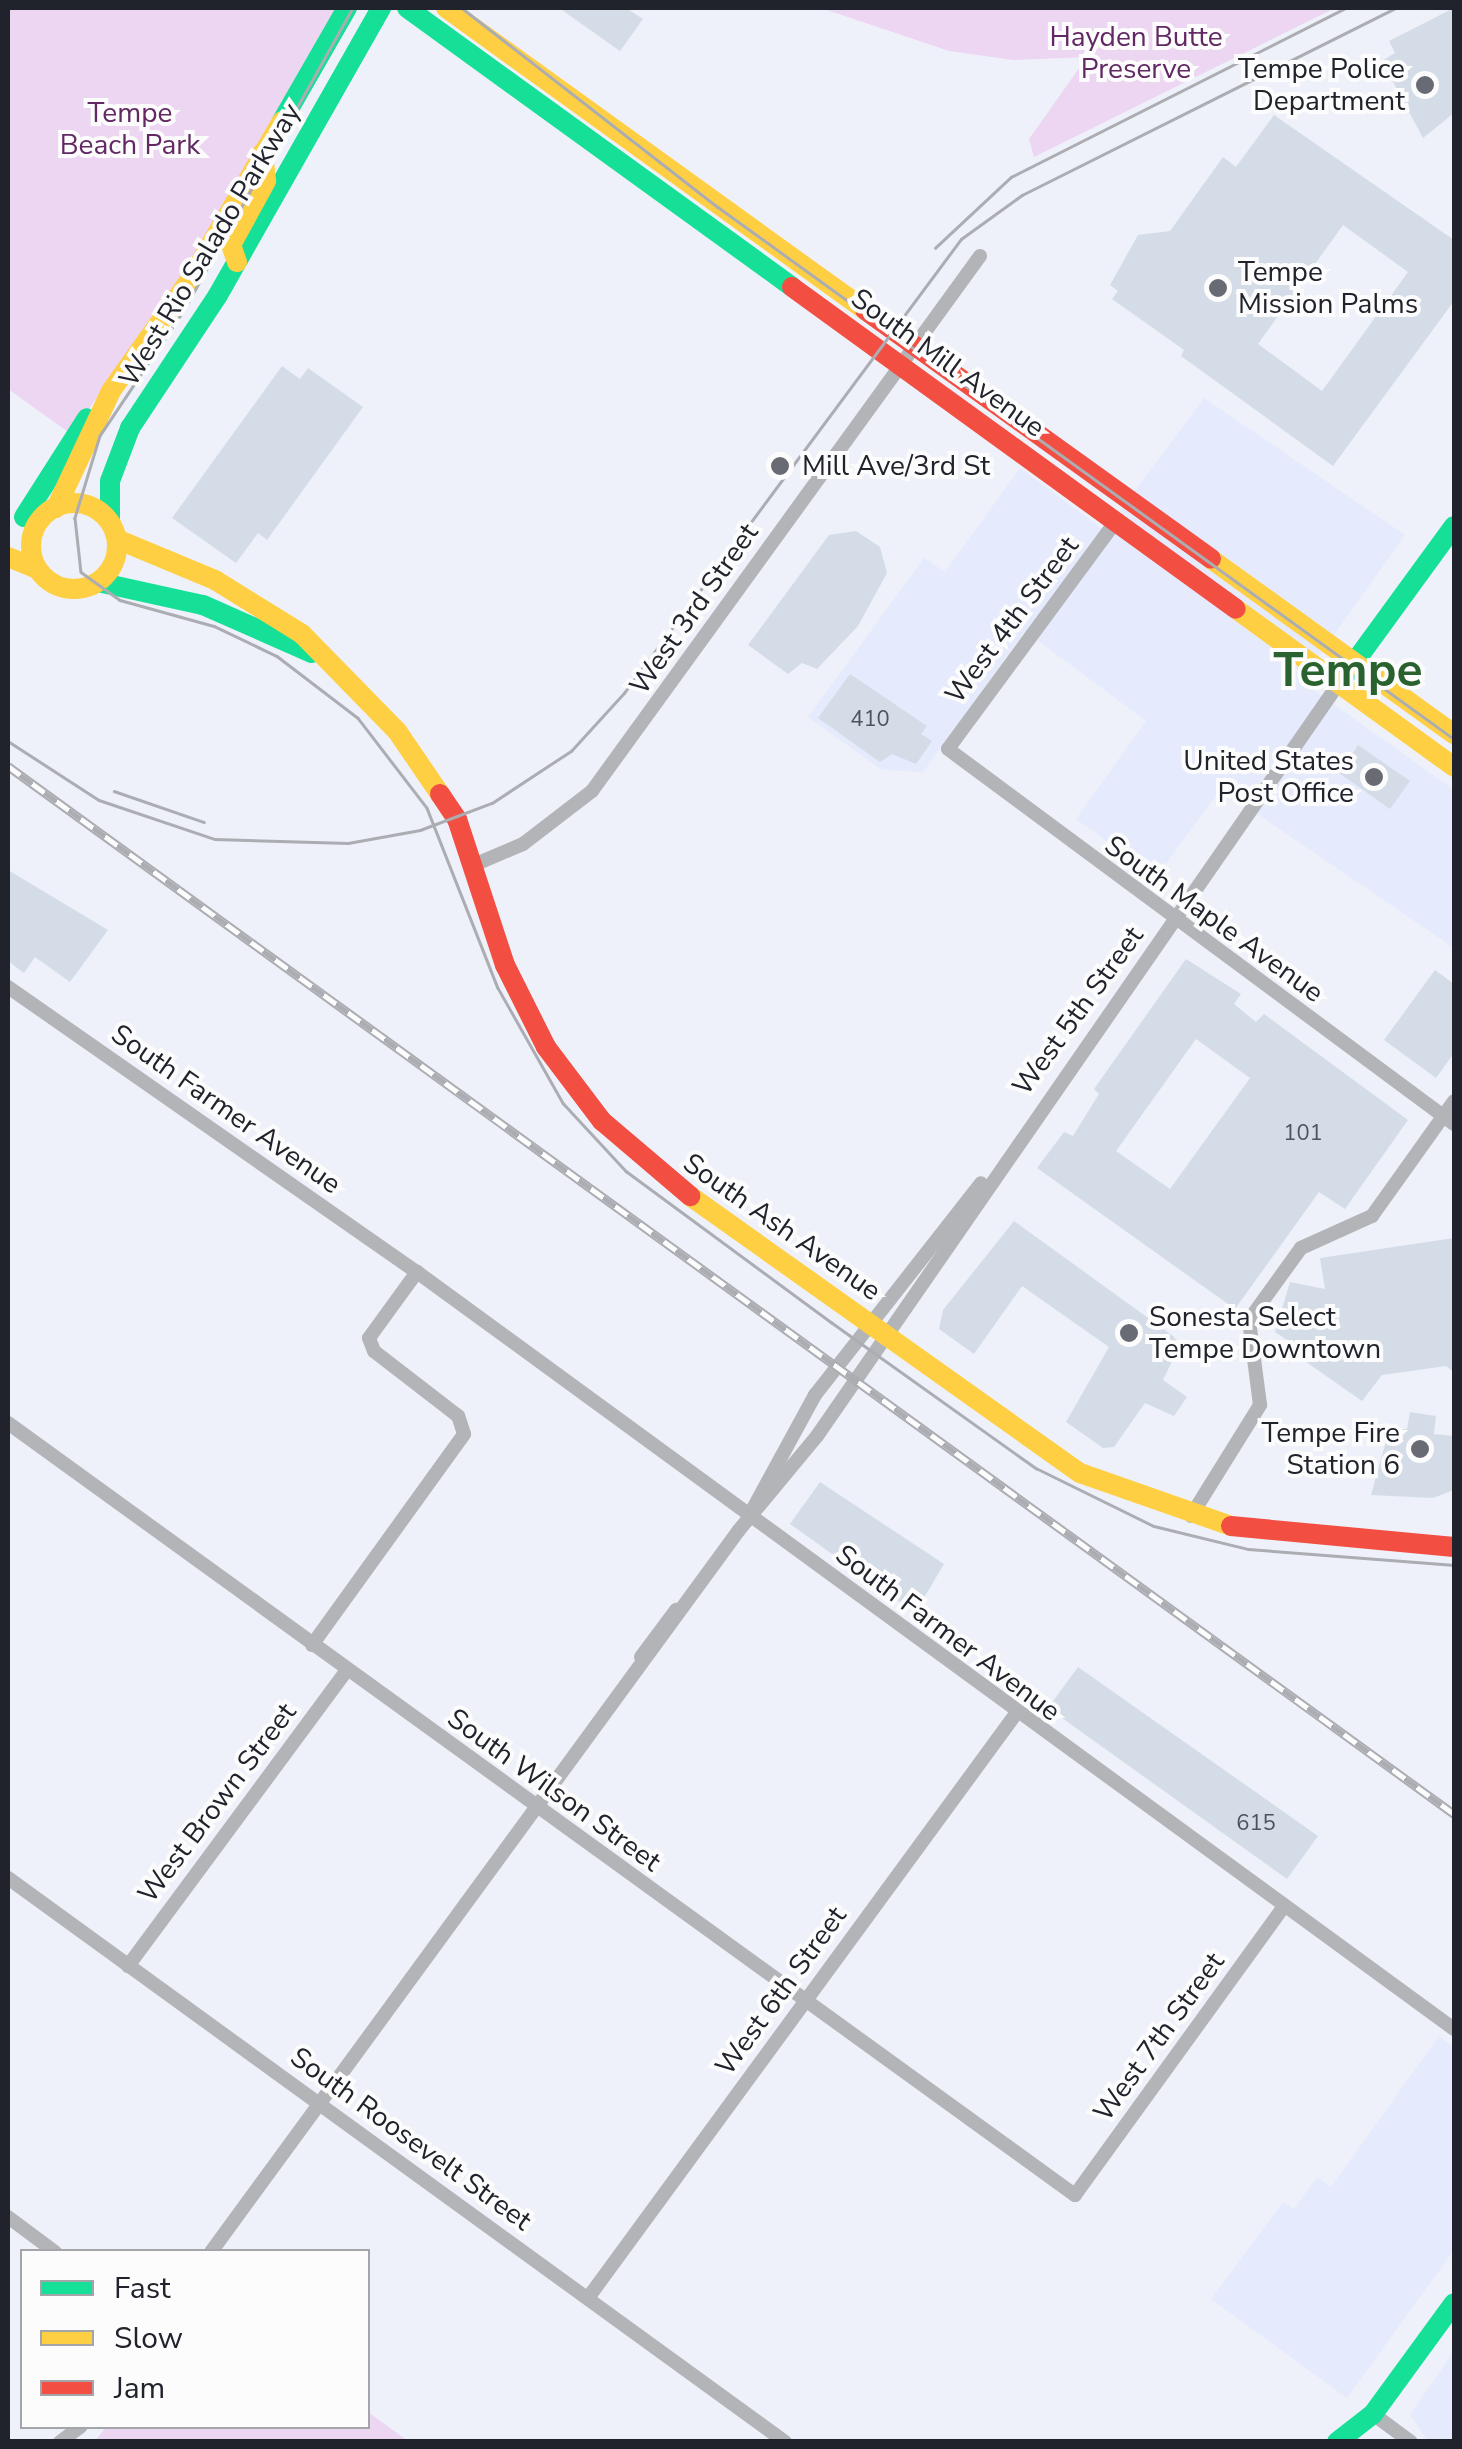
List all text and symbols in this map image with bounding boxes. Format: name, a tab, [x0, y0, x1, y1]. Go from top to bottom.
park label: Hayden Butte Preserve	[1049, 20, 1223, 86]
place label: Tempe Police Department	[1238, 52, 1405, 118]
marker: Tempe Police Department	[1414, 74, 1436, 96]
park label: Tempe Beach Park	[60, 96, 200, 162]
street label: West Rio Salado Parkway	[112, 97, 308, 393]
place label: Tempe Mission Palms	[1238, 255, 1418, 321]
marker: Tempe Mission Palms	[1207, 277, 1229, 299]
street label: South Mill Avenue	[845, 282, 1051, 444]
place label: Mill Ave/3rd St	[802, 449, 990, 483]
marker: Mill Ave/3rd St	[767, 453, 793, 479]
street label: West 3rd Street	[623, 517, 765, 701]
street label: West 4th Street	[938, 530, 1086, 710]
district label: Tempe	[1274, 642, 1422, 700]
house number: 410	[850, 707, 890, 733]
place label: United States Post Office	[1183, 744, 1354, 810]
marker: United States Post Office	[1363, 766, 1385, 788]
street label: South Maple Avenue	[1098, 828, 1330, 1010]
street label: West 5th Street	[1005, 920, 1151, 1102]
street label: South Farmer Avenue	[105, 1017, 347, 1201]
house number: 101	[1283, 1121, 1323, 1147]
street label: South Ash Avenue	[677, 1146, 887, 1308]
place label: Sonesta Select Tempe Downtown	[1149, 1300, 1381, 1366]
marker: Sonesta Select Tempe Downtown	[1118, 1322, 1140, 1344]
place label: Tempe Fire Station 6	[1261, 1416, 1400, 1482]
marker: Tempe Fire Station 6	[1409, 1438, 1431, 1460]
street label: South Farmer Avenue	[829, 1538, 1067, 1728]
street label: West Brown Street	[131, 1696, 303, 1910]
street label: South Wilson Street	[441, 1701, 667, 1879]
house number: 615	[1236, 1811, 1276, 1837]
street label: West 6th Street	[708, 1900, 854, 2082]
street label: West 7th Street	[1086, 1946, 1232, 2128]
street label: South Roosevelt Street	[284, 2040, 538, 2238]
legend	[20, 2249, 370, 2429]
text: Fast	[114, 2268, 171, 2309]
text: Slow	[114, 2318, 183, 2359]
text: Jam	[114, 2368, 165, 2409]

